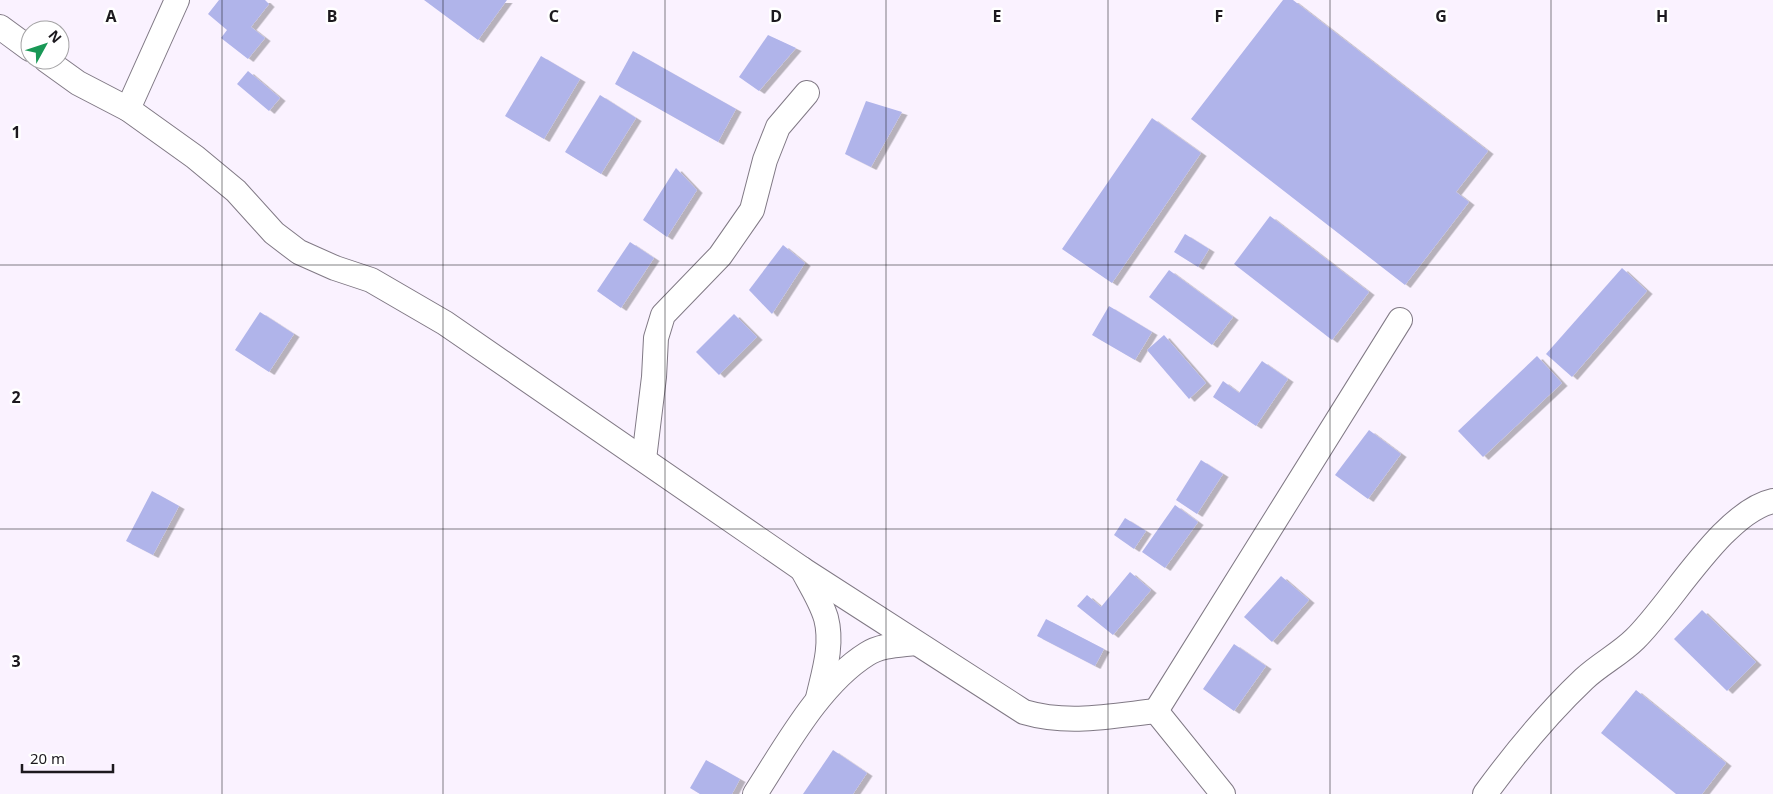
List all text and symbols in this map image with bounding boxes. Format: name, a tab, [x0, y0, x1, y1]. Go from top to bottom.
text: A	[105, 5, 117, 27]
text: B	[327, 5, 337, 27]
text: C	[549, 5, 559, 27]
text: D	[770, 5, 782, 27]
text: E	[993, 5, 1002, 27]
text: F	[1215, 5, 1223, 27]
text: G	[1435, 5, 1447, 27]
text: H	[1656, 5, 1668, 27]
north arrow	[20, 20, 70, 70]
text: N	[44, 26, 66, 47]
text: 1	[11, 121, 21, 143]
text: 2	[11, 386, 21, 408]
text: 3	[11, 650, 21, 672]
scale bar	[22, 742, 114, 774]
text: 20 m	[30, 748, 65, 768]

